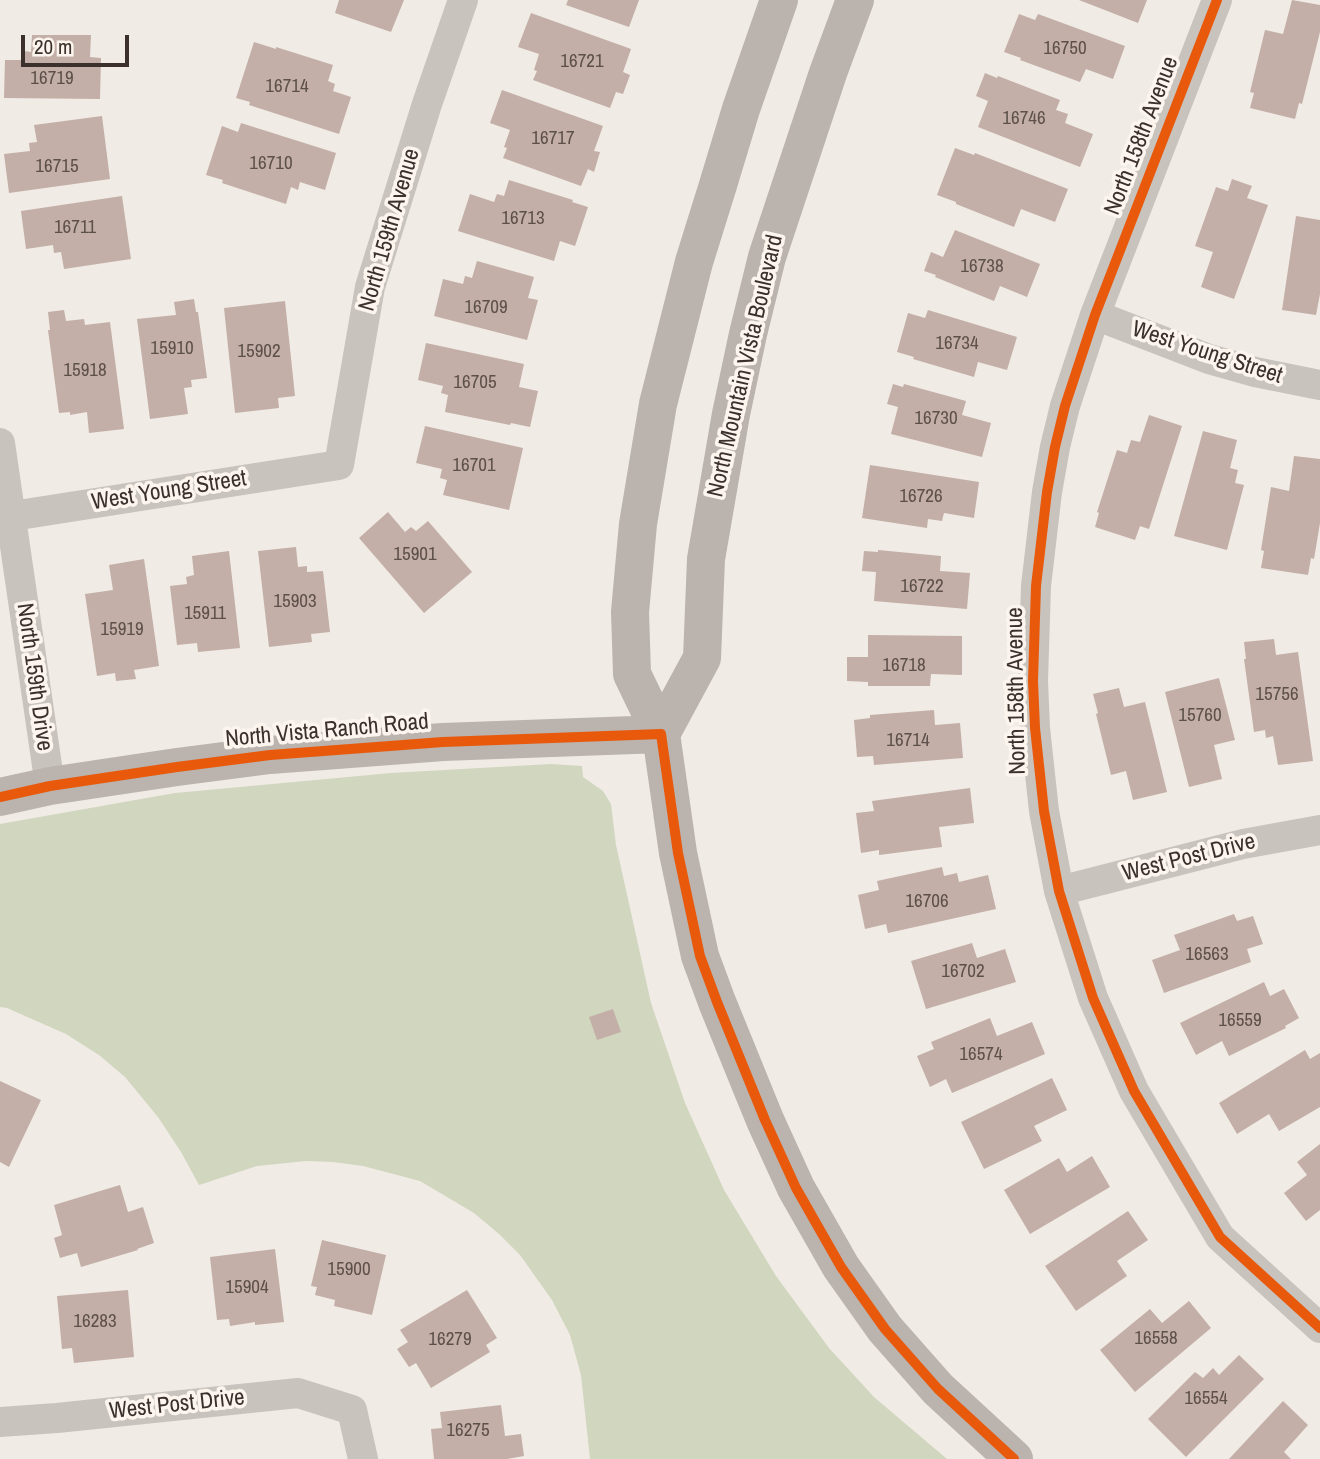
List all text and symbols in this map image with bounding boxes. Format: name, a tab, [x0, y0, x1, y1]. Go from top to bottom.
scale bar	[24, 21, 133, 65]
text: 20 m	[34, 32, 72, 61]
house number: 16750	[1043, 38, 1087, 60]
house number: 16721	[560, 51, 604, 73]
street label: North 158th Avenue	[1099, 53, 1185, 219]
house number: 16719	[30, 68, 74, 90]
house number: 16714	[265, 76, 309, 98]
house number: 16746	[1002, 108, 1046, 130]
house number: 16717	[531, 128, 575, 150]
street label: North 159th Avenue	[354, 146, 426, 314]
house number: 16710	[249, 153, 293, 175]
house number: 16715	[35, 156, 79, 178]
house number: 16713	[501, 208, 545, 230]
house number: 16711	[54, 217, 96, 239]
street label: North Mountain Vista Boulevard	[702, 232, 790, 500]
house number: 16738	[960, 256, 1004, 278]
house number: 16709	[464, 297, 508, 319]
street label: West Young Street	[1128, 316, 1286, 390]
house number: 16734	[935, 333, 979, 355]
house number: 15910	[150, 338, 194, 360]
house number: 15902	[237, 341, 281, 363]
house number: 15918	[63, 360, 107, 382]
house number: 16705	[453, 372, 497, 394]
house number: 16730	[914, 408, 958, 430]
house number: 16701	[452, 455, 496, 477]
street label: West Young Street	[90, 465, 248, 517]
house number: 16726	[899, 486, 943, 508]
house number: 15901	[393, 544, 437, 566]
house number: 16722	[900, 576, 944, 598]
house number: 15903	[273, 591, 317, 613]
street label: North 159th Drive	[10, 601, 58, 753]
house number: 15911	[184, 603, 226, 625]
street label: North 158th Avenue	[1002, 607, 1032, 775]
house number: 15919	[100, 619, 144, 641]
house number: 16718	[882, 655, 926, 677]
house number: 15756	[1255, 684, 1299, 706]
house number: 15760	[1178, 705, 1222, 727]
street label: North Vista Ranch Road	[224, 708, 430, 754]
house number: 16714	[886, 730, 930, 752]
street label: West Post Drive	[1120, 828, 1258, 888]
house number: 16706	[905, 891, 949, 913]
house number: 16563	[1185, 944, 1229, 966]
house number: 16702	[941, 961, 985, 983]
house number: 16559	[1218, 1010, 1262, 1032]
house number: 16574	[959, 1044, 1003, 1066]
house number: 15900	[327, 1259, 371, 1281]
house number: 15904	[225, 1277, 269, 1299]
house number: 16283	[73, 1311, 117, 1333]
house number: 16558	[1134, 1328, 1178, 1350]
house number: 16279	[428, 1329, 472, 1351]
street label: West Post Drive	[108, 1384, 246, 1426]
house number: 16554	[1184, 1388, 1228, 1410]
house number: 16275	[446, 1420, 490, 1442]

